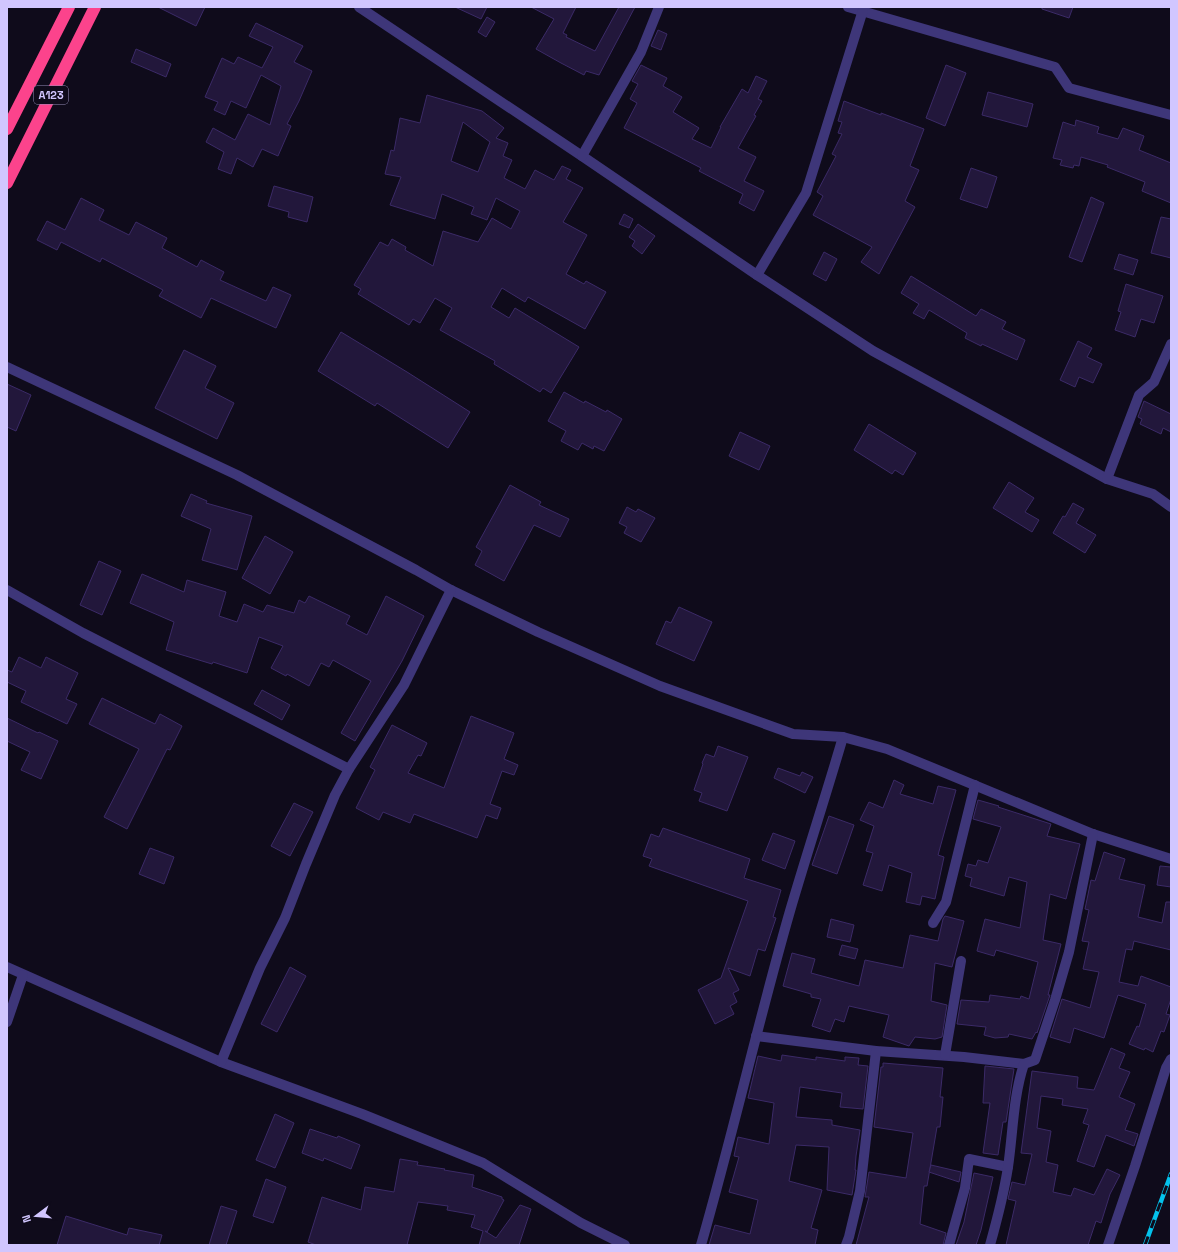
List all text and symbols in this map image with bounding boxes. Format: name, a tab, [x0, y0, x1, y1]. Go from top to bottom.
road number: A123	[34, 86, 68, 104]
north arrow	[16, 1196, 56, 1236]
text: N	[19, 1213, 34, 1224]

